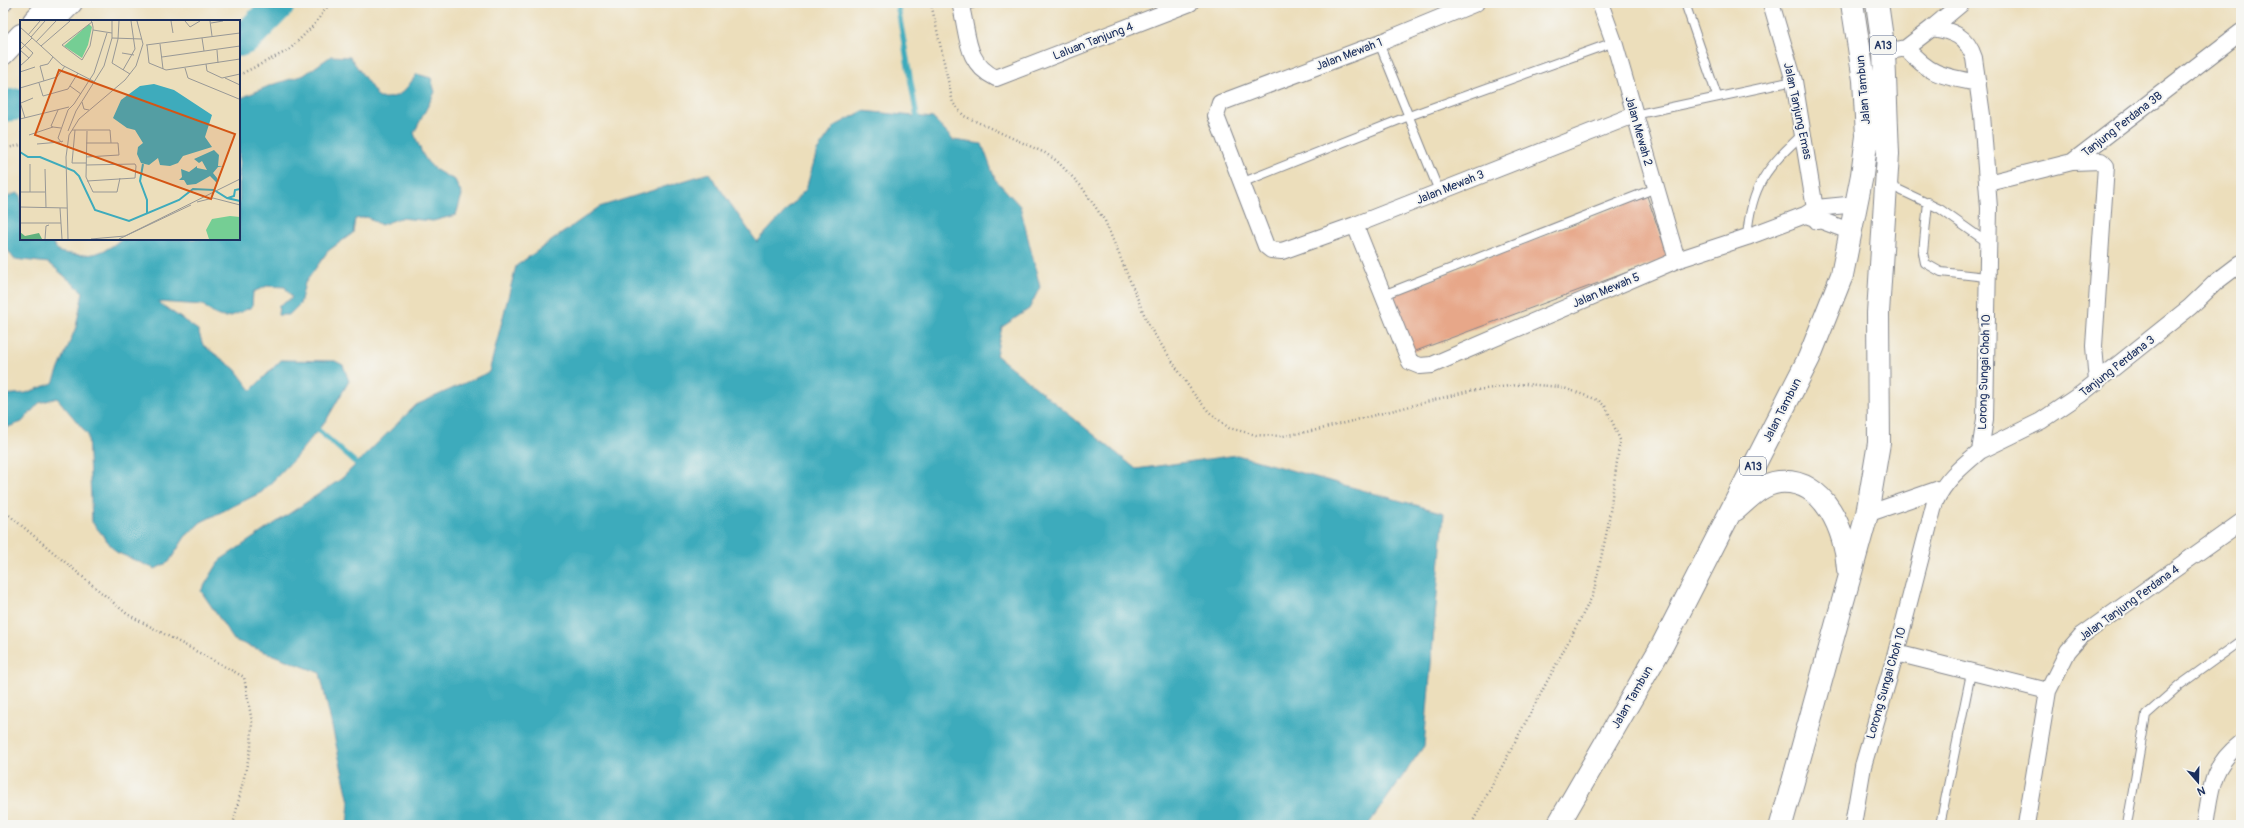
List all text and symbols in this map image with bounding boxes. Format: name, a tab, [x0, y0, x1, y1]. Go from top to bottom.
street label: Laluan Tanjung 4	[1051, 19, 1135, 64]
inset map	[20, 20, 240, 240]
street label: Jalan Mewah 1	[1314, 35, 1385, 74]
road number: A13	[1870, 36, 1896, 54]
street label: Jalan Tambun	[1853, 54, 1874, 125]
street label: Jalan Tanjung Emas	[1780, 61, 1815, 161]
street label: Tanjung Perdana 3B	[2079, 88, 2166, 161]
street label: Jalan Mewah 2	[1621, 94, 1656, 168]
street label: Jalan Mewah 3	[1414, 167, 1487, 208]
street label: Jalan Mewah 5	[1570, 270, 1642, 311]
street label: Lorong Sungai Choh 10	[1975, 314, 1994, 430]
street label: Tanjung Perdana 3	[2077, 332, 2158, 400]
street label: Jalan Tambun	[1760, 376, 1805, 445]
road number: A13	[1740, 457, 1766, 475]
street label: Jalan Tanjung Perdana 4	[2076, 562, 2182, 645]
street label: Lorong Sungai Choh 10	[1863, 625, 1910, 741]
street label: Jalan Tambun	[1609, 663, 1656, 731]
north arrow	[2178, 762, 2218, 802]
text: N	[2195, 784, 2207, 798]

